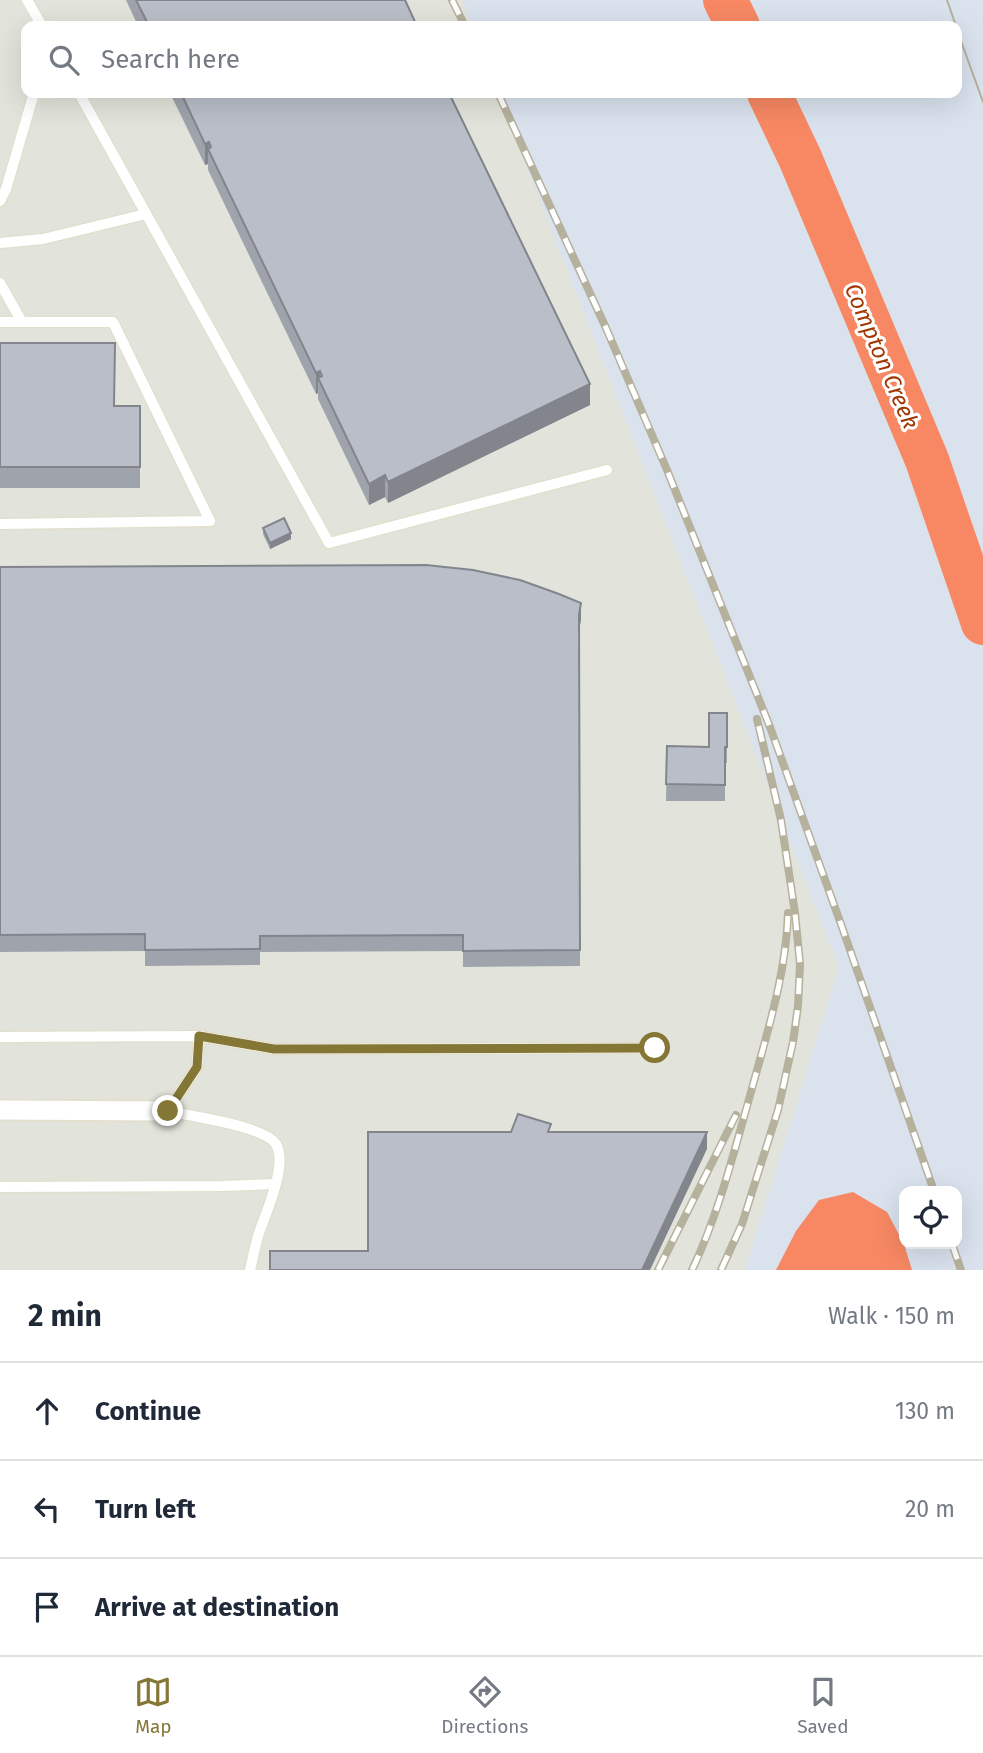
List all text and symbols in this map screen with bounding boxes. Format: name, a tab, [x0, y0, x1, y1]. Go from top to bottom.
search box	[21, 21, 962, 98]
icon: search	[45, 41, 83, 79]
text: Search here	[101, 44, 240, 75]
water label: Compton Creek	[839, 279, 925, 433]
route start	[639, 1032, 670, 1063]
route end	[152, 1095, 183, 1126]
map controls	[899, 1186, 962, 1249]
button: locate	[899, 1186, 962, 1249]
text: 2 min	[28, 1298, 102, 1334]
text: Walk · 150 m	[828, 1302, 955, 1330]
icon: ahead	[28, 1392, 66, 1430]
text: Continue	[95, 1396, 201, 1427]
text: 130 m	[895, 1397, 955, 1425]
icon: left	[28, 1490, 66, 1528]
text: Turn left	[95, 1494, 196, 1525]
text: 20 m	[905, 1495, 955, 1523]
icon: arrive	[28, 1588, 66, 1626]
text: Arrive at destination	[95, 1592, 339, 1623]
tab: Map	[134, 1673, 172, 1738]
tab: Directions	[441, 1673, 528, 1738]
tab: Saved	[797, 1673, 849, 1738]

